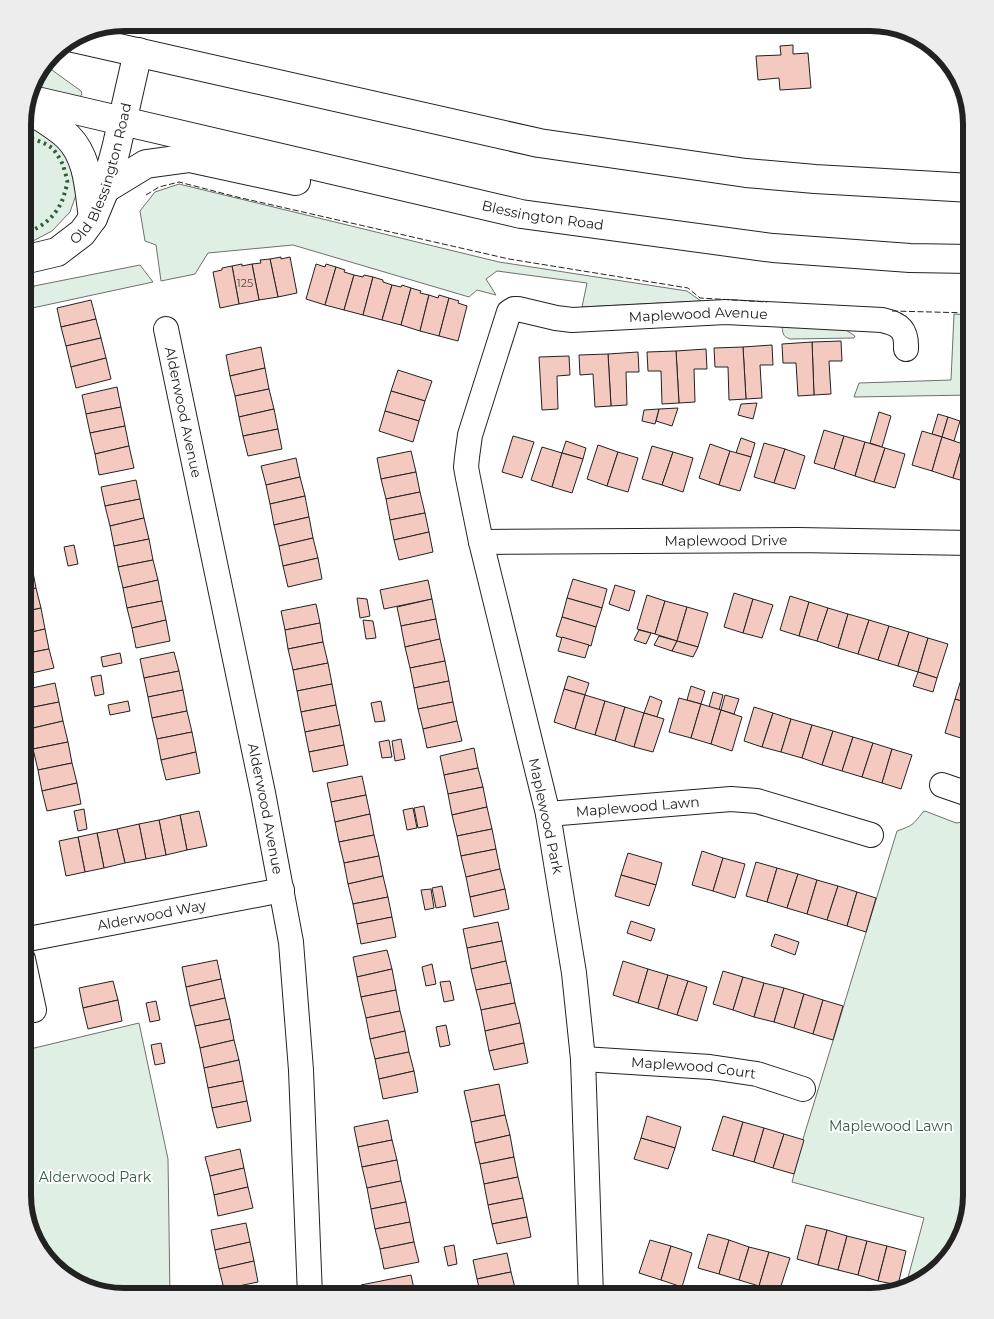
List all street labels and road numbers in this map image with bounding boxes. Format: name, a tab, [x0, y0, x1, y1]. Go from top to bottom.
street label: Old Blessington Road	[66, 101, 135, 248]
street label: Blessington Road	[480, 196, 605, 234]
street label: Maplewood Avenue	[628, 303, 768, 326]
street label: Alderwood Avenue	[161, 345, 206, 479]
street label: Maplewood Drive	[665, 531, 787, 550]
street label: Alderwood Avenue	[244, 742, 287, 876]
street label: Maplewood Park	[525, 756, 567, 876]
street label: Maplewood Lawn	[575, 793, 700, 821]
street label: Alderwood Way	[95, 896, 208, 935]
street label: Maplewood Court	[631, 1053, 758, 1083]

